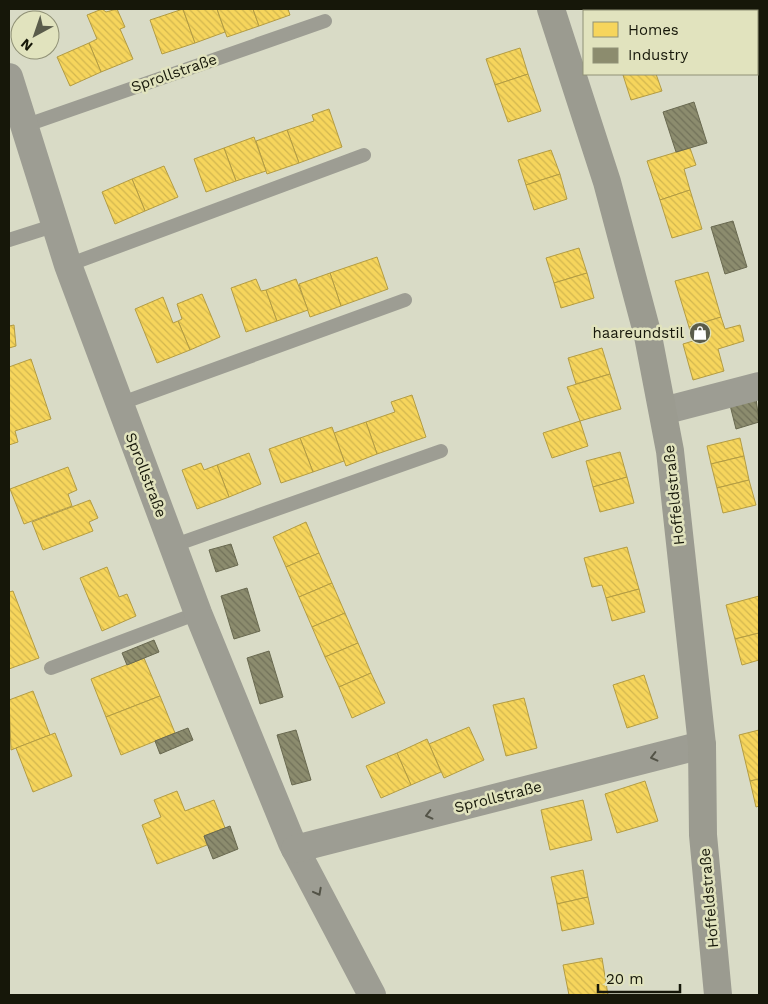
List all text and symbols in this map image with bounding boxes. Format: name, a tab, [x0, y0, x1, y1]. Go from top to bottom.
north arrow	[10, 10, 60, 60]
legend	[583, 10, 758, 75]
text: Homes	[628, 21, 679, 39]
text: N	[18, 35, 36, 54]
text: Industry	[628, 46, 689, 64]
street label: Sprollstraße	[129, 50, 219, 96]
shop icon: haareundstil	[688, 321, 712, 345]
place label: haareundstil	[592, 324, 684, 342]
street label: Sprollstraße	[122, 430, 170, 520]
street label: Hoffeldstraße	[660, 444, 688, 546]
one-way arrow	[650, 751, 659, 762]
street label: Sprollstraße	[452, 777, 544, 817]
one-way arrow	[426, 809, 434, 819]
street label: Hoffeldstraße	[696, 847, 722, 949]
one-way arrow	[312, 887, 322, 896]
scale bar	[598, 962, 680, 994]
text: 20 m	[606, 970, 644, 988]

